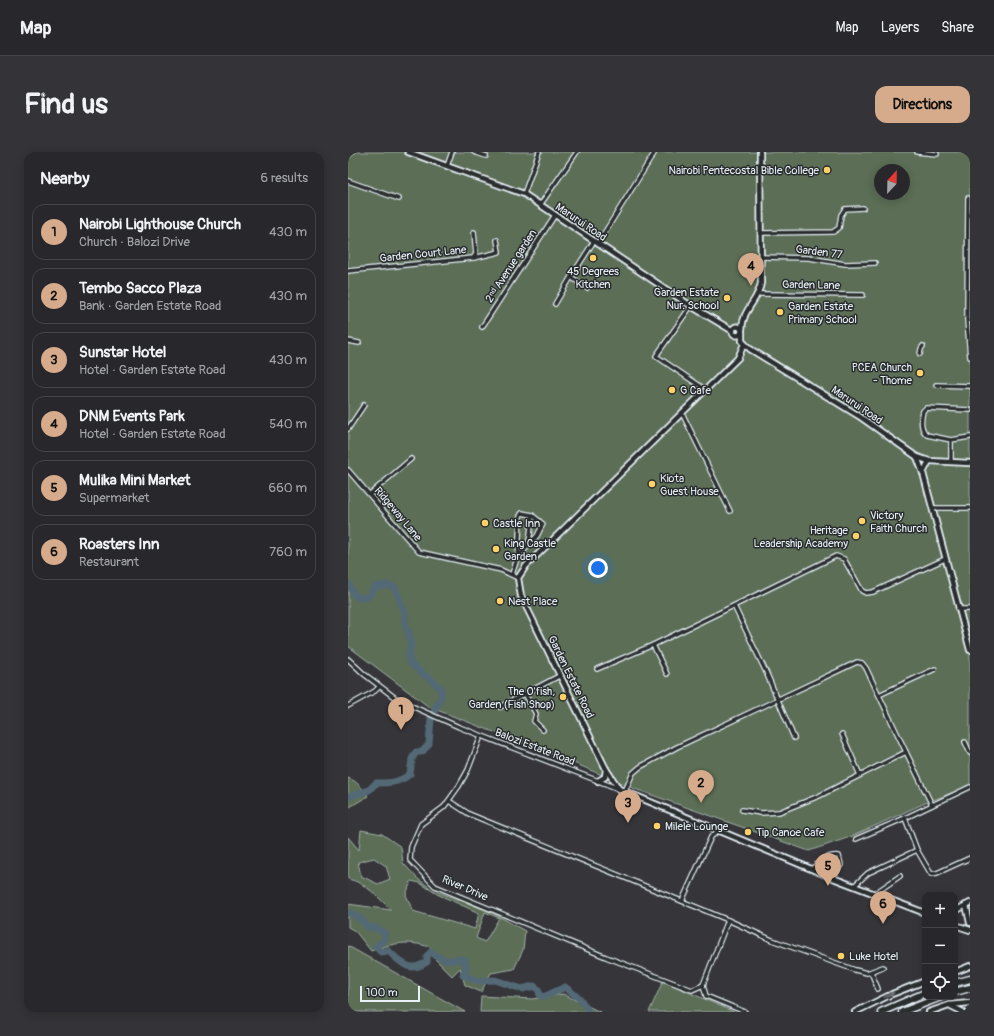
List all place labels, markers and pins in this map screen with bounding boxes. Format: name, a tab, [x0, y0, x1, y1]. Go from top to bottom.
place label: Nairobi Pentecostal Bible College	[669, 164, 820, 177]
marker: Nairobi Pentecostal Bible College	[822, 165, 832, 175]
marker: 45 Degrees Kitchen	[588, 253, 598, 263]
pin: 4	[738, 253, 764, 286]
place label: 45 Degrees Kitchen	[567, 265, 619, 291]
place label: Garden Estate Nur. School	[654, 286, 720, 312]
marker: Garden Estate Nur. School	[722, 293, 732, 303]
place label: Garden Estate Primary School	[788, 300, 857, 326]
marker: Garden Estate Primary School	[775, 307, 785, 317]
place label: PCEA Church - Thome	[852, 361, 913, 387]
marker: PCEA Church - Thome	[915, 368, 925, 378]
place label: G Cafe	[680, 384, 711, 397]
marker: G Cafe	[667, 385, 677, 395]
place label: Kiota Guest House	[660, 472, 719, 498]
marker: Kiota Guest House	[647, 479, 657, 489]
place label: Victory Faith Church	[870, 509, 927, 535]
marker: Victory Faith Church	[857, 516, 867, 526]
place label: Castle Inn	[493, 517, 540, 530]
marker: Castle Inn	[480, 518, 490, 528]
place label: Heritage Leadership Academy	[754, 524, 849, 550]
marker: Heritage Leadership Academy	[851, 531, 861, 541]
place label: King Castle Garden	[504, 537, 556, 563]
marker: King Castle Garden	[491, 544, 501, 554]
place label: Nest Place	[508, 595, 558, 608]
marker: Nest Place	[495, 596, 505, 606]
place label: The O'fish, Garden (Fish Shop)	[468, 685, 555, 711]
marker: The O'fish, Garden (Fish Shop)	[558, 692, 568, 702]
pin: 1	[388, 697, 414, 730]
pin: 2	[688, 770, 714, 803]
pin: 3	[615, 790, 641, 823]
place label: Milele Lounge	[665, 820, 729, 833]
marker: Milele Lounge	[652, 821, 662, 831]
place label: Tip Canoe Cafe	[756, 826, 825, 839]
marker: Tip Canoe Cafe	[743, 827, 753, 837]
pin: 5	[815, 853, 841, 886]
pin: 6	[870, 891, 896, 924]
place label: Luke Hotel	[849, 950, 898, 963]
marker: Luke Hotel	[836, 951, 846, 961]

